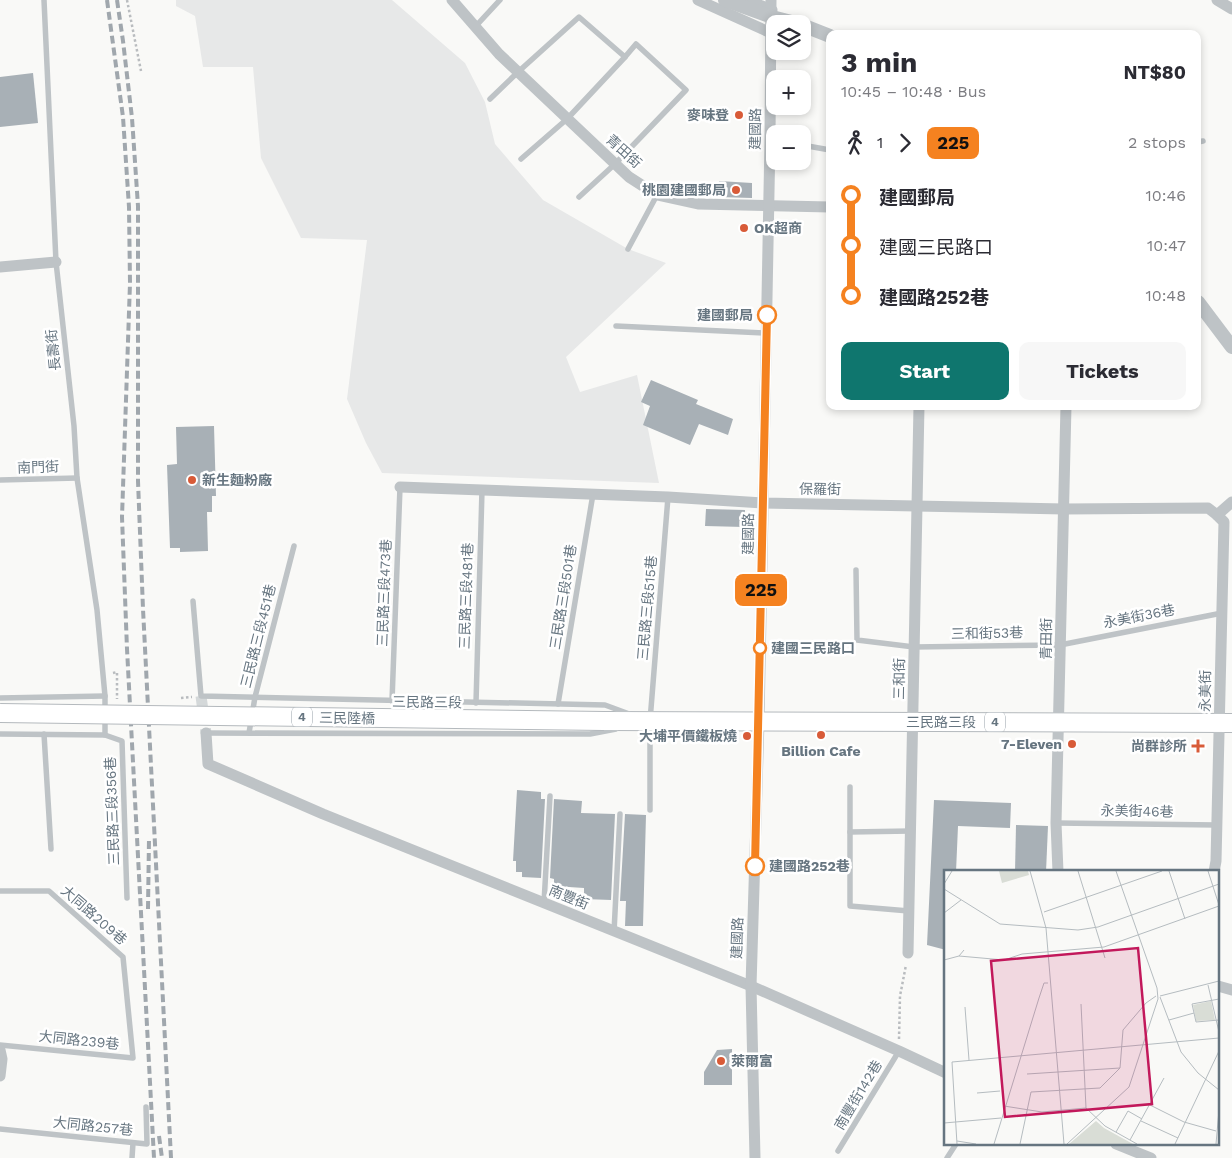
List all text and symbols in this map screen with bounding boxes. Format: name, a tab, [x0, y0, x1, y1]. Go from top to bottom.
map controls	[766, 15, 811, 170]
button: layers	[766, 15, 811, 60]
text: 3 min	[841, 46, 917, 79]
text: NT$80	[1123, 61, 1186, 84]
button: +	[766, 70, 811, 115]
text: 10:45 – 10:48 · Bus	[841, 82, 986, 101]
place label: 麥味登	[687, 107, 729, 123]
street label: 建國路	[747, 108, 763, 150]
marker: 麥味登	[733, 109, 745, 121]
button: −	[766, 125, 811, 170]
icon: walk	[841, 129, 869, 157]
icon: forward	[891, 129, 919, 157]
street label: 青田街	[603, 131, 645, 171]
text: 225	[937, 132, 969, 153]
text: 1	[877, 133, 883, 152]
text: 2 stops	[1128, 133, 1186, 152]
place label: 桃園建國郵局	[642, 182, 726, 198]
marker: 桃園建國郵局	[730, 184, 742, 196]
text: 建國郵局	[879, 186, 955, 209]
text: 10:46	[1146, 186, 1186, 205]
place label: OK超商	[754, 220, 802, 236]
marker: OK超商	[738, 222, 750, 234]
text: 建國三民路口	[879, 236, 993, 259]
text: 10:47	[1147, 236, 1186, 255]
text: 建國路252巷	[879, 286, 989, 309]
text: 10:48	[1145, 286, 1186, 305]
marker: 建國郵局	[757, 305, 777, 325]
place label: 建國郵局	[697, 307, 753, 323]
street label: 長壽街	[43, 328, 63, 372]
button: Start	[841, 342, 1009, 400]
button: Tickets	[1019, 342, 1186, 400]
street label: 南門街	[17, 458, 59, 476]
place label: 新生麵粉廠	[202, 472, 272, 488]
marker: 新生麵粉廠	[186, 474, 198, 486]
street label: 保羅街	[799, 481, 841, 497]
street label: 建國路	[740, 513, 756, 555]
street label: 三民路三段473巷	[374, 539, 394, 647]
street label: 三民路三段481巷	[456, 542, 476, 650]
street label: 三民路三段501巷	[547, 543, 579, 651]
street label: 三民路三段515巷	[634, 555, 660, 661]
line badge: 225	[732, 574, 790, 606]
text: 225	[745, 579, 777, 600]
street label: 三民路三段451巷	[237, 583, 279, 689]
street label: 永美街36巷	[1102, 601, 1176, 631]
street label: 青田街	[1038, 618, 1054, 660]
street label: 三和街53巷	[951, 624, 1023, 642]
place label: 建國三民路口	[771, 640, 855, 656]
marker: 建國三民路口	[753, 641, 767, 655]
street label: 三和街	[891, 658, 907, 700]
street label: 永美街	[1197, 670, 1213, 712]
street label: 三民路三段	[392, 693, 462, 711]
road number: 4	[292, 708, 312, 726]
street label: 三民陸橋	[319, 710, 375, 726]
road number: 4	[985, 712, 1005, 732]
street label: 三民路三段	[906, 714, 976, 730]
place label: 大埔平價鐵板燒	[639, 728, 737, 744]
marker: Billion Cafe	[815, 729, 827, 741]
marker: 大埔平價鐵板燒	[741, 730, 753, 742]
place label: 7-Eleven	[1001, 736, 1062, 752]
marker: 7-Eleven	[1066, 738, 1078, 750]
place label: 尚群診所	[1131, 738, 1187, 754]
marker: 尚群診所	[1191, 739, 1205, 753]
place label: Billion Cafe	[781, 743, 861, 759]
street label: 三民路三段356巷	[102, 756, 122, 866]
street label: 永美街46巷	[1100, 802, 1174, 820]
marker: 建國路252巷	[745, 856, 765, 876]
place label: 建國路252巷	[769, 858, 850, 874]
inset map	[944, 870, 1220, 1146]
street label: 大同路209巷	[58, 882, 130, 948]
street label: 南豐街	[547, 882, 591, 912]
street label: 建國路	[728, 917, 746, 959]
street label: 大同路239巷	[38, 1028, 120, 1052]
place label: 萊爾富	[731, 1053, 773, 1069]
marker: 萊爾富	[715, 1055, 727, 1067]
street label: 南豐街142巷	[831, 1057, 885, 1133]
street label: 大同路257巷	[52, 1114, 134, 1138]

